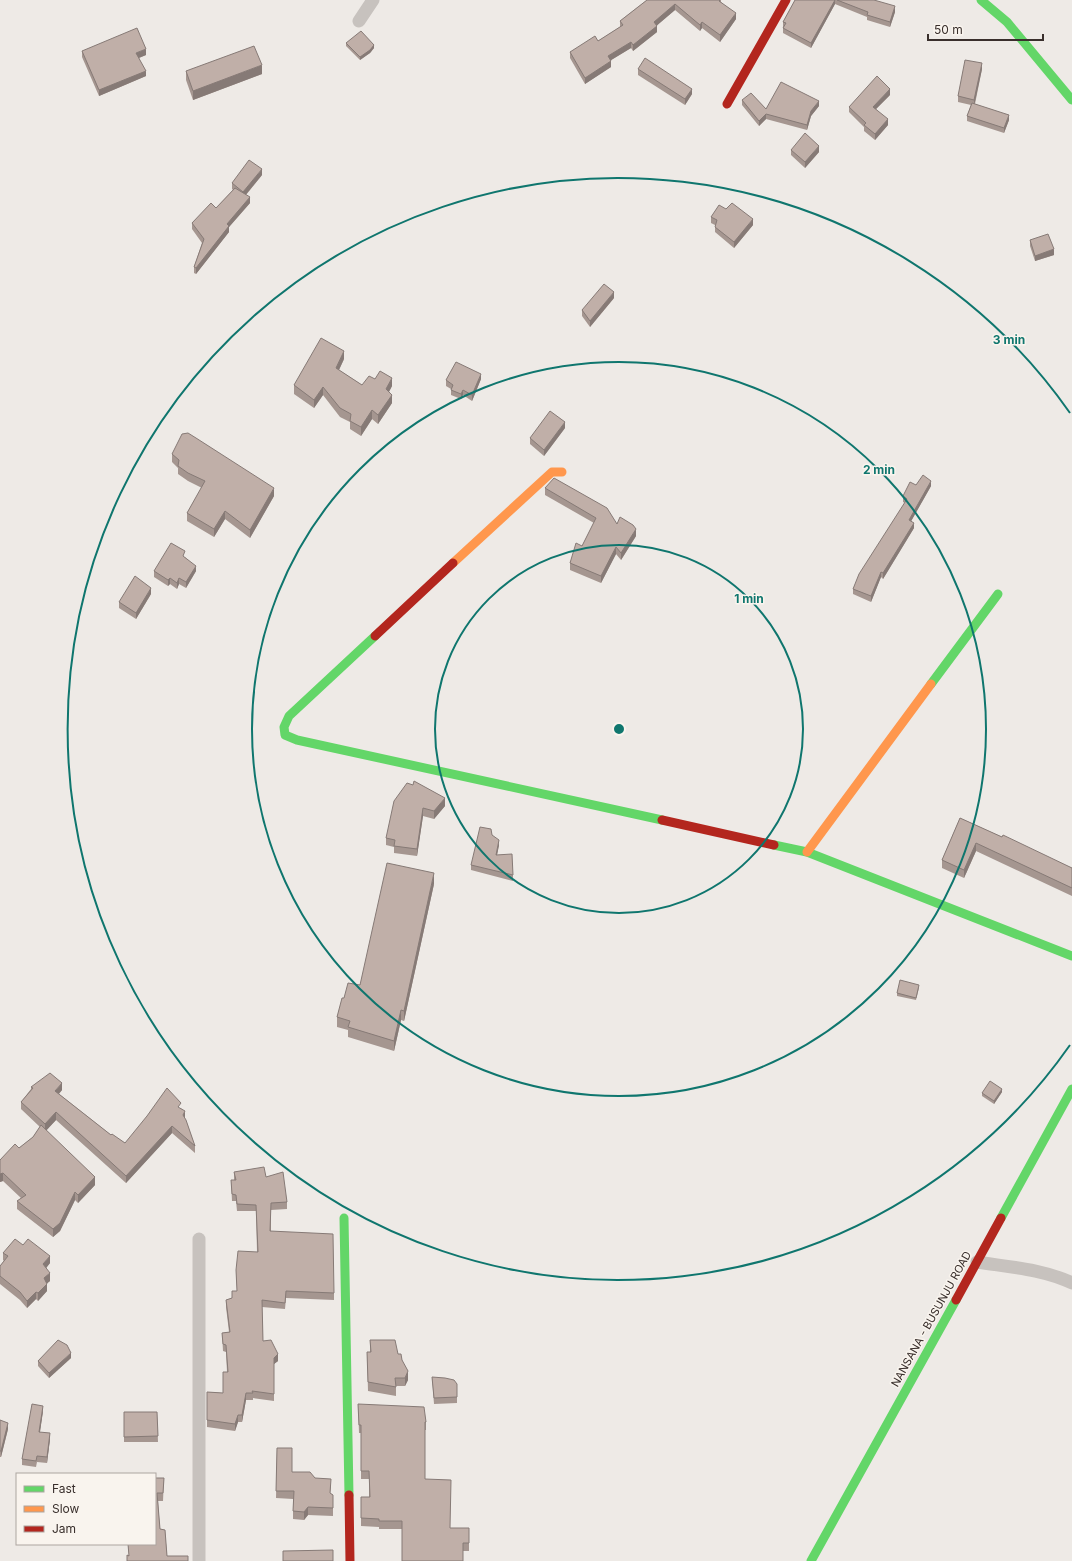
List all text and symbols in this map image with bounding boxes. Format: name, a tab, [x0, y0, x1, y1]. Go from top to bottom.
scale bar	[928, 16, 1043, 42]
text: 50 m	[934, 22, 963, 37]
text: 3 min	[993, 332, 1025, 347]
text: 2 min	[863, 462, 895, 477]
text: 1 min	[734, 591, 764, 606]
centre of rings	[612, 722, 626, 736]
street label: NANSANA - BUSUNJU ROAD	[888, 1249, 974, 1389]
legend	[16, 1473, 156, 1545]
text: Fast	[52, 1481, 76, 1496]
text: Slow	[52, 1501, 80, 1516]
text: Jam	[52, 1521, 76, 1536]

